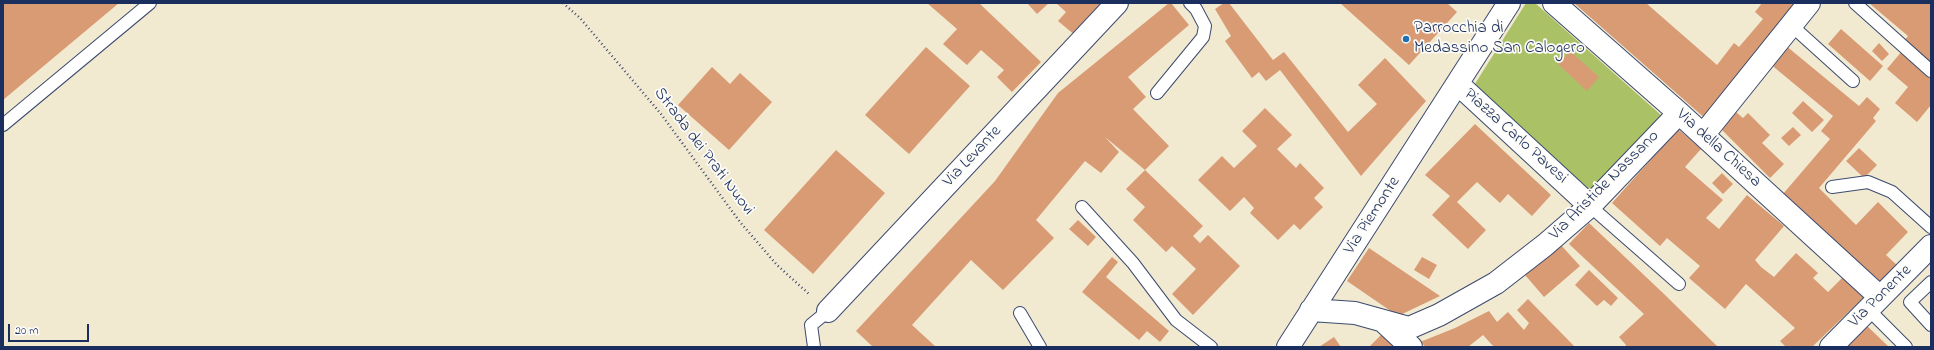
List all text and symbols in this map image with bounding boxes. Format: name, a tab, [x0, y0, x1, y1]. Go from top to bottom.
place label: Parrocchia di Medassino San Calogero	[1414, 19, 1585, 59]
marker: Parrocchia di Medassino San Calogero	[1401, 34, 1411, 44]
street label: Strada dei Prati Nuovi	[648, 84, 758, 220]
street label: Piazza Carlo Pavesi	[1459, 85, 1571, 189]
street label: Via della Chiesa	[1671, 105, 1765, 193]
street label: Via Levante	[939, 122, 1007, 192]
street label: Via Aristide Nassano	[1546, 127, 1664, 245]
street label: Via Piemonte	[1340, 173, 1406, 259]
street label: Via Ponente	[1845, 261, 1917, 333]
scale bar	[10, 316, 91, 342]
text: 20 m	[15, 322, 38, 340]

